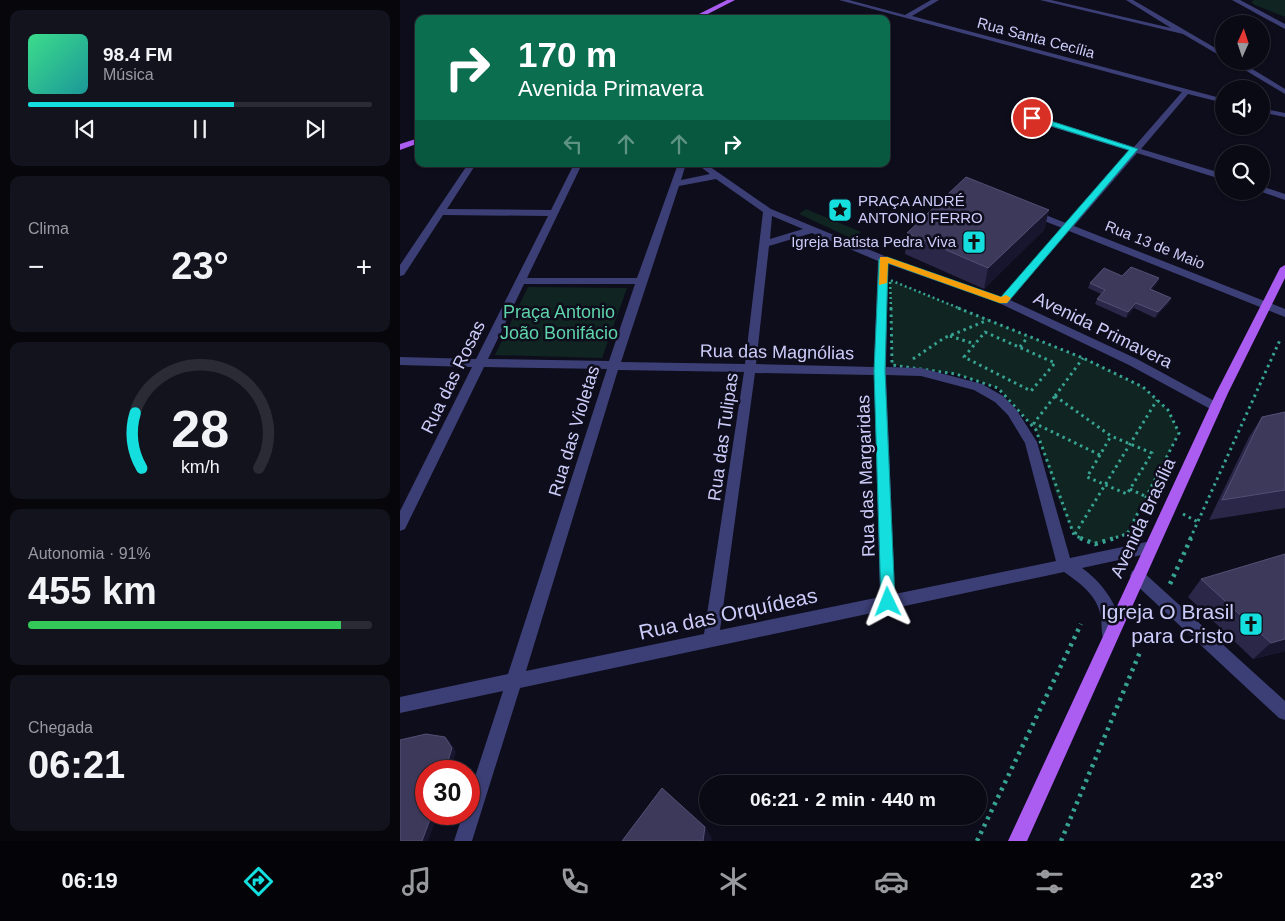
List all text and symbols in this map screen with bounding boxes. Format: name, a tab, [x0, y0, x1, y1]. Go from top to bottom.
street label: Rua Santa Cecília	[976, 14, 1097, 62]
north arrow	[1215, 15, 1270, 70]
map controls	[1215, 15, 1270, 200]
icon: right	[435, 35, 500, 100]
text: 170 m	[518, 35, 617, 74]
text: 98.4 FM	[103, 44, 173, 65]
text: Música	[103, 66, 154, 83]
text: Avenida Primavera	[518, 76, 703, 101]
button: sound	[1215, 80, 1270, 135]
pin	[1011, 97, 1053, 139]
icon: arrive	[1018, 104, 1046, 132]
icon: previous	[71, 115, 99, 143]
icon: pause	[186, 115, 214, 143]
icon: next	[301, 115, 329, 143]
icon: left	[559, 130, 587, 158]
icon: ahead	[612, 130, 640, 158]
icon: ahead	[665, 130, 693, 158]
icon: right	[718, 130, 746, 158]
button: search	[1215, 145, 1270, 200]
place label: PRAÇA ANDRÉ ANTONIO FERRO	[858, 192, 983, 226]
place icon: PRAÇA ANDRÉ ANTONIO FERRO	[827, 197, 853, 223]
street label: Rua 13 de Maio	[1103, 217, 1207, 272]
text: Clima	[28, 220, 69, 237]
church icon: Igreja Batista Pedra Viva	[961, 229, 987, 255]
place label: Igreja Batista Pedra Viva	[791, 233, 957, 250]
text: 23°	[171, 245, 229, 287]
text: −	[28, 251, 44, 282]
text: +	[356, 251, 372, 282]
street label: Avenida Primavera	[1030, 288, 1176, 373]
park label: Praça Antonio João Bonifácio	[500, 302, 618, 343]
street label: Rua das Rosas	[417, 317, 489, 437]
street label: Rua das Magnólias	[700, 341, 854, 363]
street label: Rua das Violetas	[545, 363, 603, 499]
street label: Rua das Tulipas	[704, 372, 742, 502]
street label: Rua das Margaridas	[853, 395, 879, 557]
text: 28	[171, 400, 229, 458]
street label: Avenida Brasília	[1107, 454, 1180, 581]
text: km/h	[181, 457, 219, 477]
text: Autonomia · 91%	[28, 545, 151, 562]
text: 455 km	[28, 570, 157, 612]
position arrow	[861, 575, 913, 627]
street label: Rua das Orquídeas	[636, 583, 819, 644]
place label: Igreja O Brasil para Cristo	[1101, 600, 1234, 647]
church icon: Igreja O Brasil para Cristo	[1238, 611, 1264, 637]
text: Chegada	[28, 719, 93, 736]
text: 06:21	[28, 744, 125, 786]
speed limit sign: 30	[415, 760, 480, 825]
text: 06:21 · 2 min · 440 m	[750, 789, 936, 810]
icon: directions	[241, 864, 276, 899]
icon: music	[399, 864, 434, 899]
icon: phone	[557, 864, 592, 899]
icon: climate	[716, 864, 751, 899]
icon: car	[874, 864, 909, 899]
icon: filters	[1032, 864, 1067, 899]
text: 06:19	[62, 868, 118, 893]
text: 23°	[1190, 868, 1223, 893]

